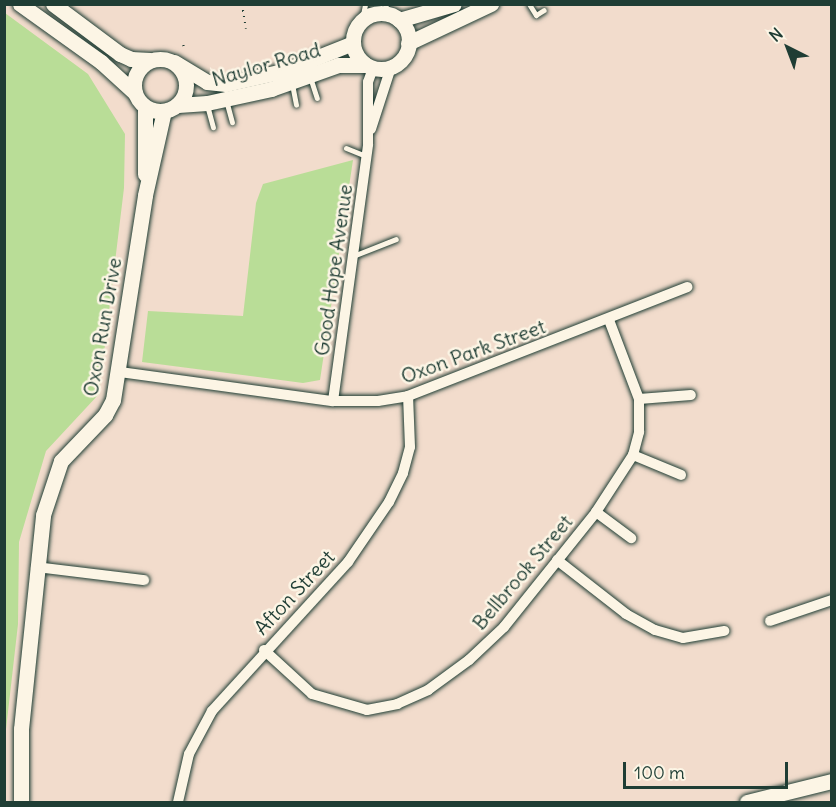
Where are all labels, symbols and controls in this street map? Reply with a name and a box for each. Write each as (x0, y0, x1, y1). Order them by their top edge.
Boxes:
north arrow (758, 18, 818, 78)
text: N (765, 23, 787, 46)
street label: Naylor Road (209, 37, 323, 91)
street label: Good Hope Avenue (309, 183, 357, 357)
street label: Oxon Run Drive (78, 256, 126, 398)
street label: Oxon Park Street (397, 314, 549, 388)
street label: Bellbrook Street (467, 510, 577, 634)
street label: Afton Street (249, 545, 339, 639)
scale bar (626, 750, 791, 788)
text: 100 m (634, 761, 685, 784)

